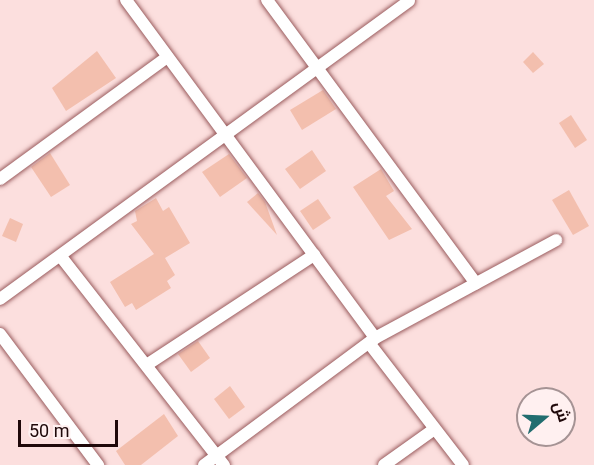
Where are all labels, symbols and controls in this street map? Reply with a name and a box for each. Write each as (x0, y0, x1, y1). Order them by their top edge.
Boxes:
north arrow (516, 387, 576, 447)
text: ش (549, 399, 574, 424)
scale bar (21, 408, 122, 446)
text: 50 m (29, 420, 69, 441)

